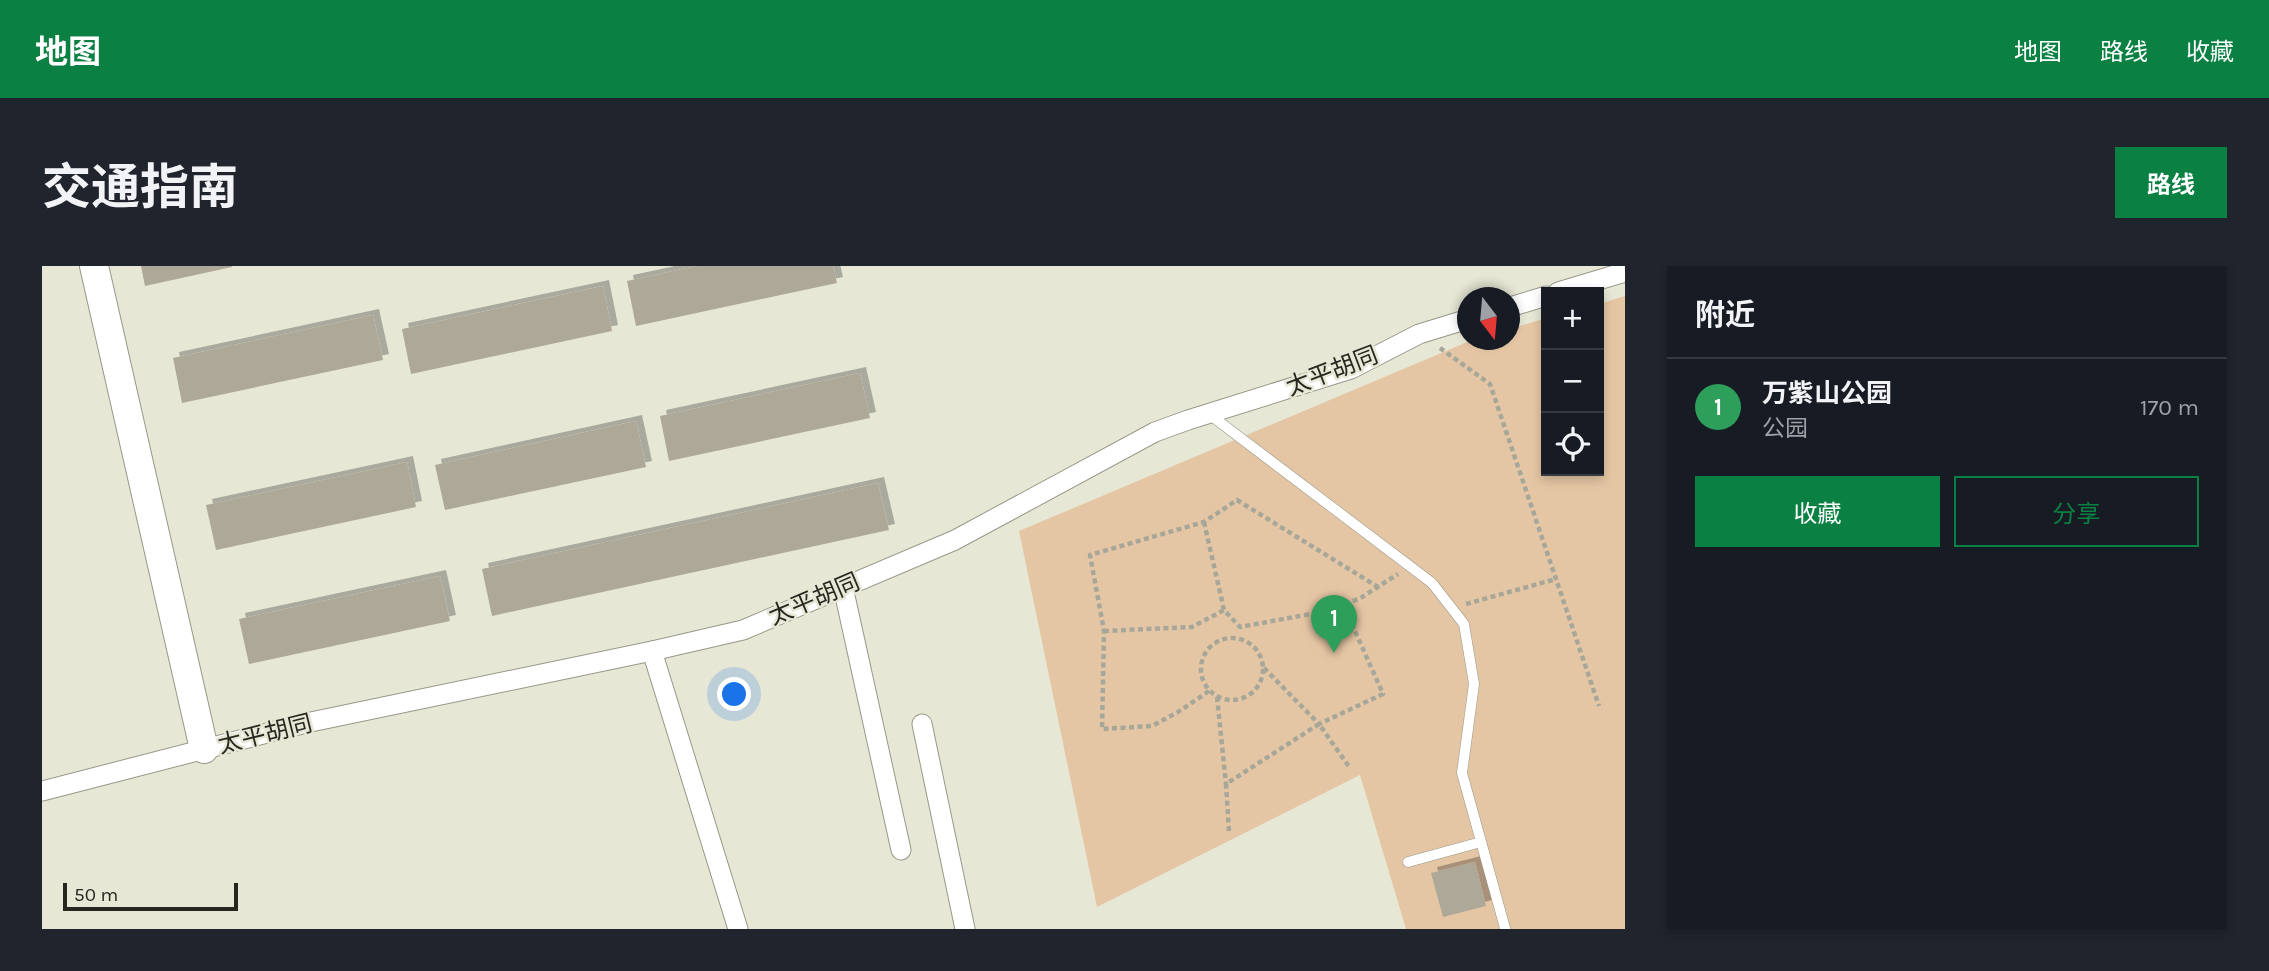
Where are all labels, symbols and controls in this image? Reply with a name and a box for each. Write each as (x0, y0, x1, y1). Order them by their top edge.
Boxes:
text: 地图 (35, 33, 101, 71)
text: 地图 (2014, 38, 2062, 66)
text: 路线 (2100, 38, 2148, 66)
text: 收藏 (2186, 38, 2234, 66)
button: 路线 (2115, 147, 2227, 218)
text: 交通指南 (42, 159, 238, 216)
north arrow (1457, 287, 1520, 350)
map controls (1541, 287, 1604, 476)
button: + (1541, 287, 1604, 350)
text: 附近 (1695, 297, 1755, 333)
street label: 太平胡同 (1282, 341, 1382, 401)
button: − (1541, 350, 1604, 413)
text: 万紫山公园 (1762, 378, 1892, 409)
text: 1 (1714, 394, 1722, 421)
text: 170 m (2140, 394, 2199, 421)
button: locate (1541, 413, 1604, 476)
text: 公园 (1762, 415, 1808, 442)
button: 收藏 (1695, 476, 1940, 547)
button: 分享 (1954, 476, 2199, 547)
street label: 太平胡同 (764, 567, 864, 631)
pin: 1 (1311, 595, 1357, 653)
your location (717, 677, 751, 711)
street label: 太平胡同 (215, 709, 315, 759)
scale bar (63, 880, 238, 912)
text: 50 m (74, 884, 118, 906)

